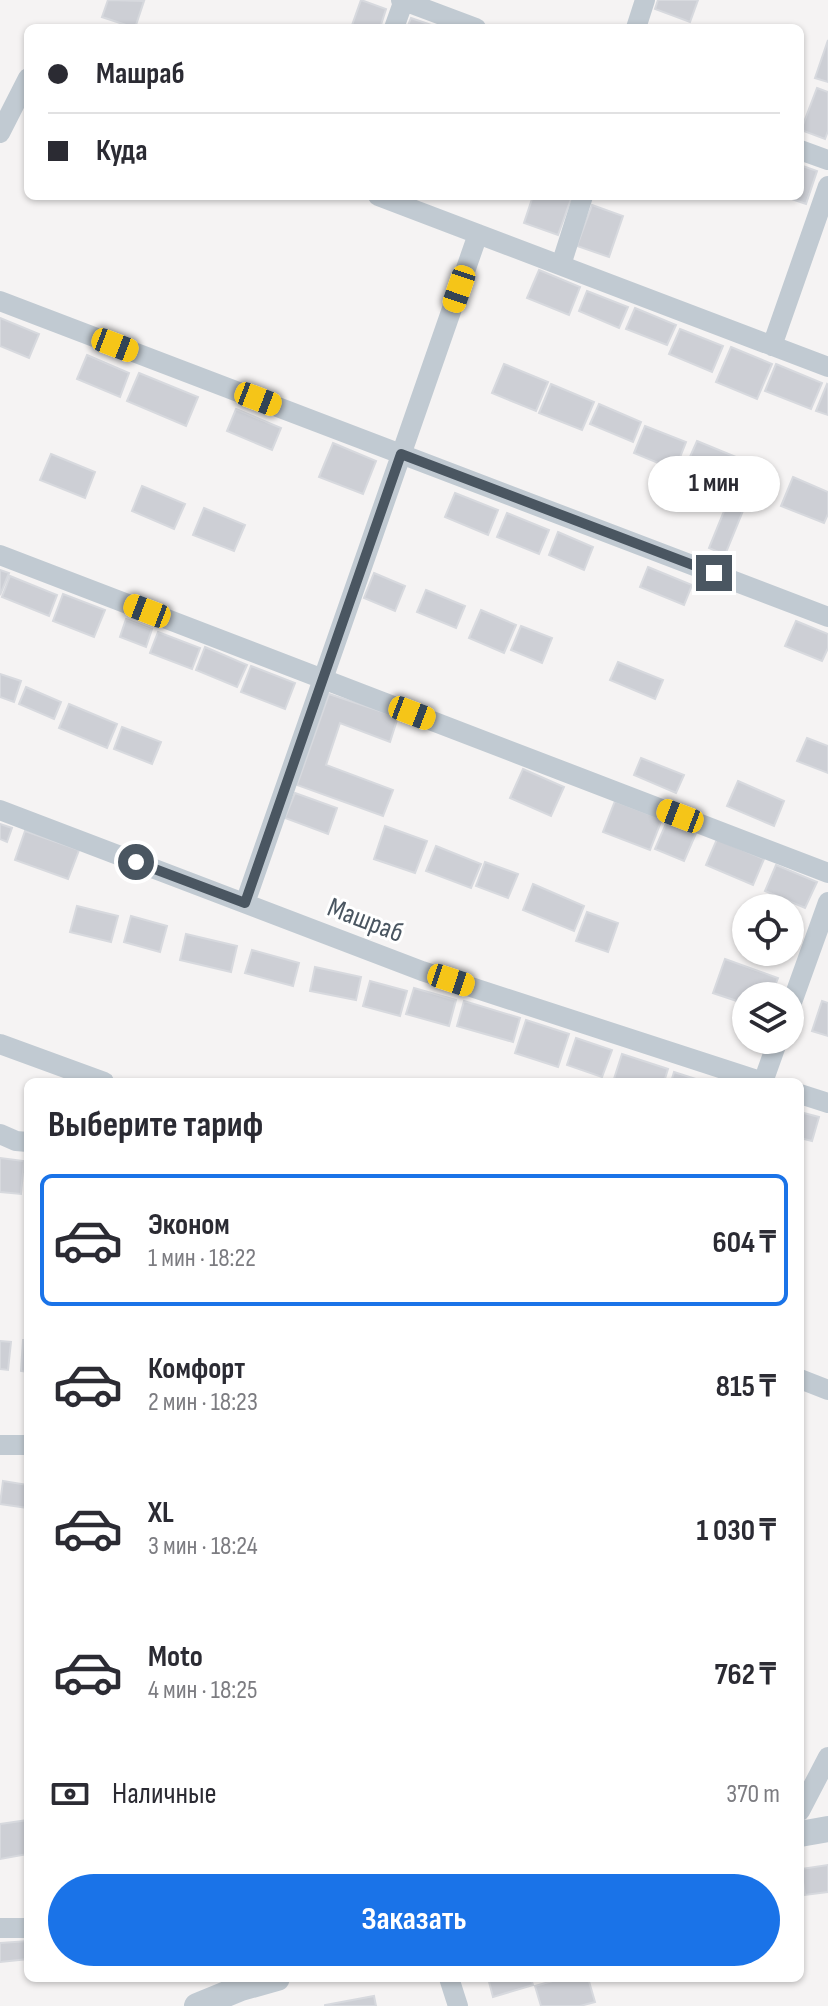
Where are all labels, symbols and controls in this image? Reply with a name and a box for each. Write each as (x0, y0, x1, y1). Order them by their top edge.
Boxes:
text: Машраб (96, 56, 185, 92)
text: Куда (96, 133, 147, 169)
car (440, 262, 478, 316)
car (88, 325, 142, 365)
car (231, 379, 285, 419)
callout: 1 мин (648, 457, 780, 513)
text: 1 мин (689, 468, 739, 499)
route end (696, 555, 732, 591)
car (120, 591, 174, 631)
car (385, 693, 439, 733)
car (653, 796, 707, 836)
route start (118, 844, 154, 880)
street label: Машраб (323, 891, 408, 950)
map controls (732, 894, 804, 1054)
button: locate (732, 894, 804, 966)
car (424, 961, 478, 999)
button: layers (732, 982, 804, 1054)
text: Выберите тариф (48, 1104, 263, 1147)
icon: car (52, 1204, 124, 1276)
text: Эконом (148, 1207, 230, 1243)
text: 604 ₸ (713, 1225, 776, 1261)
text: 1 мин · 18:22 (148, 1243, 256, 1274)
icon: car (52, 1348, 124, 1420)
text: Комфорт (148, 1351, 245, 1387)
text: 815 ₸ (716, 1369, 776, 1405)
text: 2 мин · 18:23 (148, 1387, 258, 1418)
icon: car (52, 1492, 124, 1564)
text: XL (148, 1495, 174, 1531)
text: 1 030 ₸ (697, 1513, 776, 1549)
text: 3 мин · 18:24 (148, 1531, 258, 1562)
icon: car (52, 1636, 124, 1708)
text: Moto (148, 1639, 203, 1675)
text: 762 ₸ (714, 1657, 776, 1693)
text: 4 мин · 18:25 (148, 1675, 257, 1706)
icon: cash (48, 1772, 92, 1816)
text: Наличные (112, 1776, 217, 1812)
text: 370 m (726, 1779, 780, 1810)
button: Заказать (48, 1874, 780, 1966)

